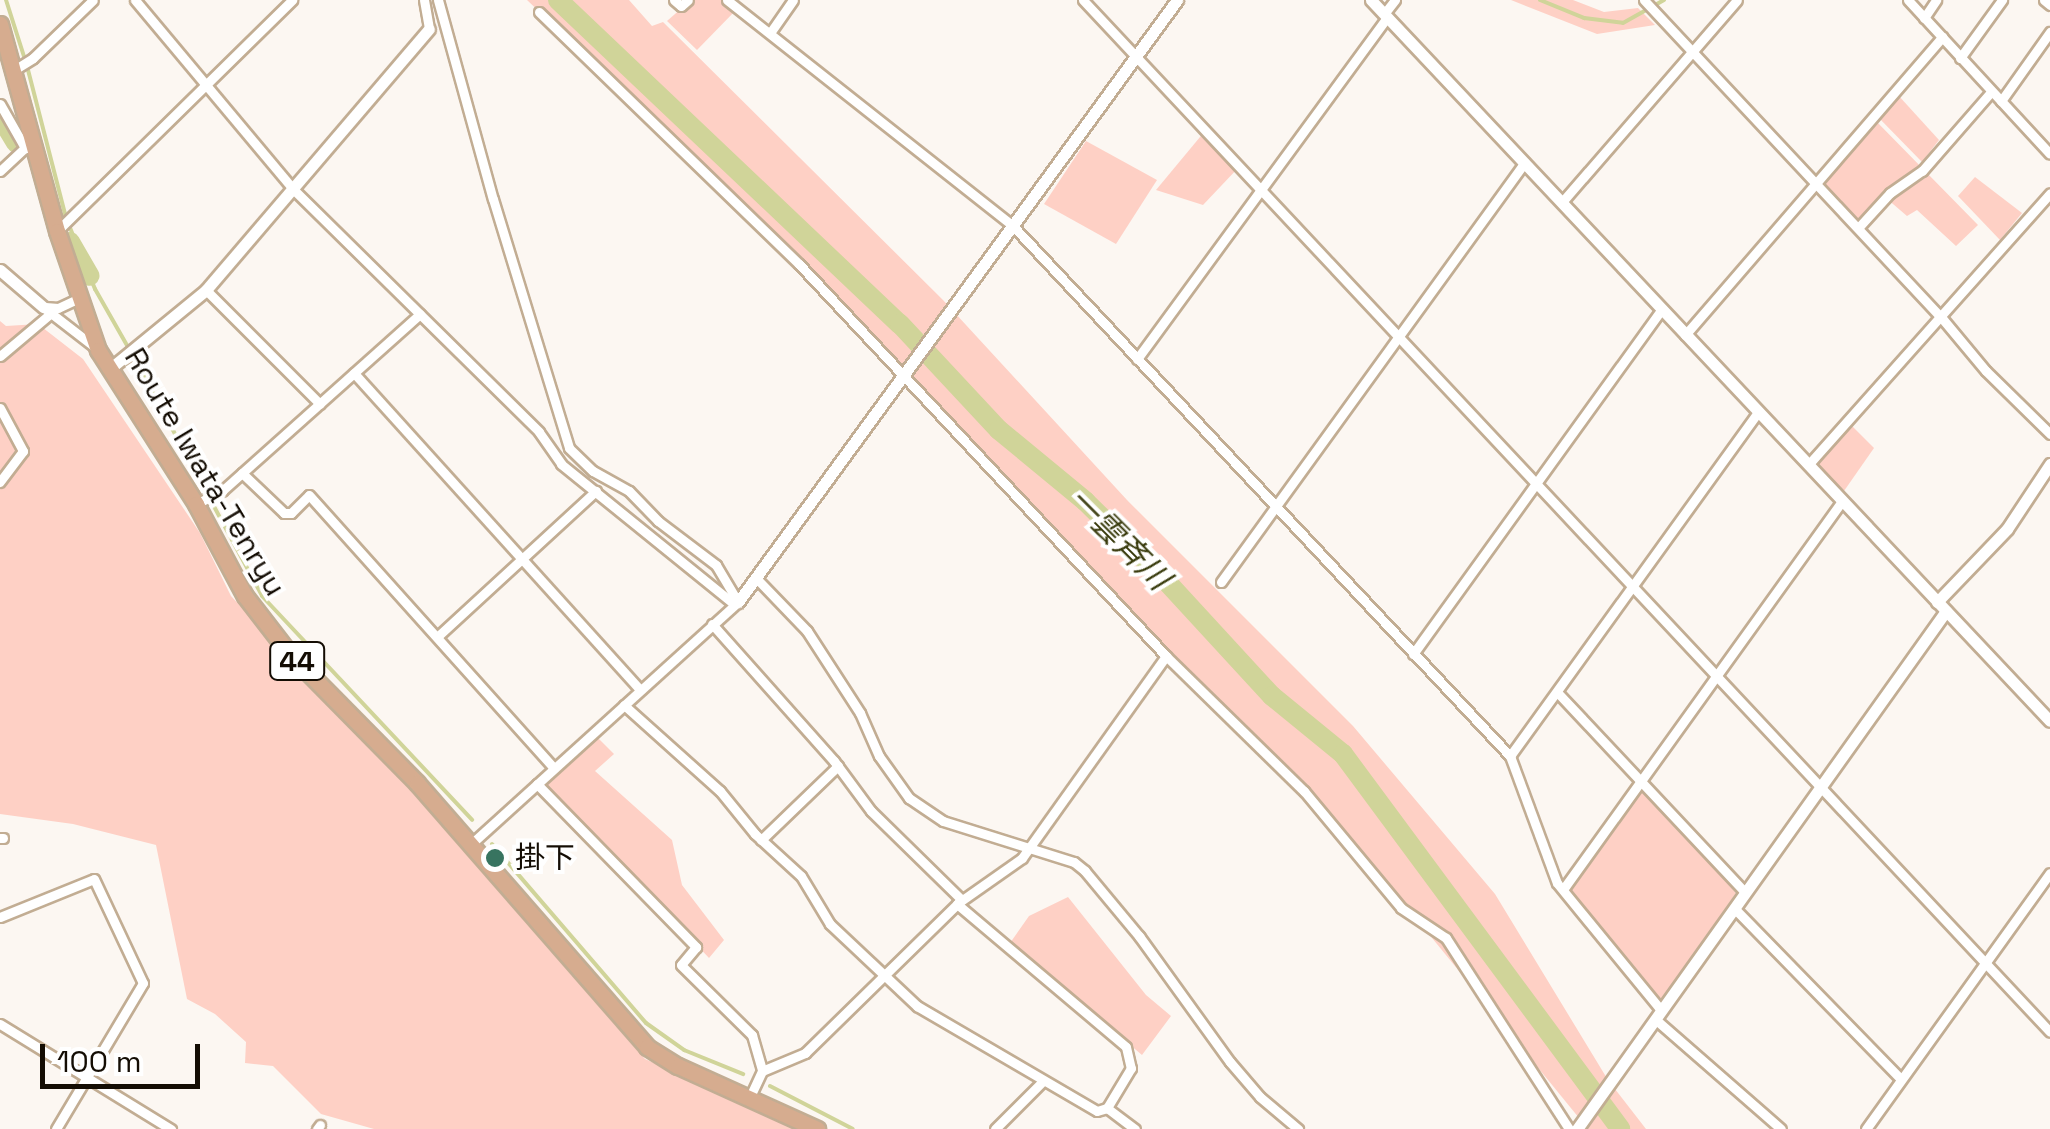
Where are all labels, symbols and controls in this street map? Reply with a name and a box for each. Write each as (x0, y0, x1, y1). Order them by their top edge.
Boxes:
street label: Route Iwata-Tenryu (117, 342, 293, 602)
water label: 一雲斉川 (1060, 480, 1178, 598)
road number: 44 (267, 638, 327, 684)
place label: 掛下 (515, 840, 575, 876)
marker: 掛下 (484, 847, 506, 869)
scale bar (45, 1024, 205, 1086)
text: 100 m (57, 1042, 142, 1081)

